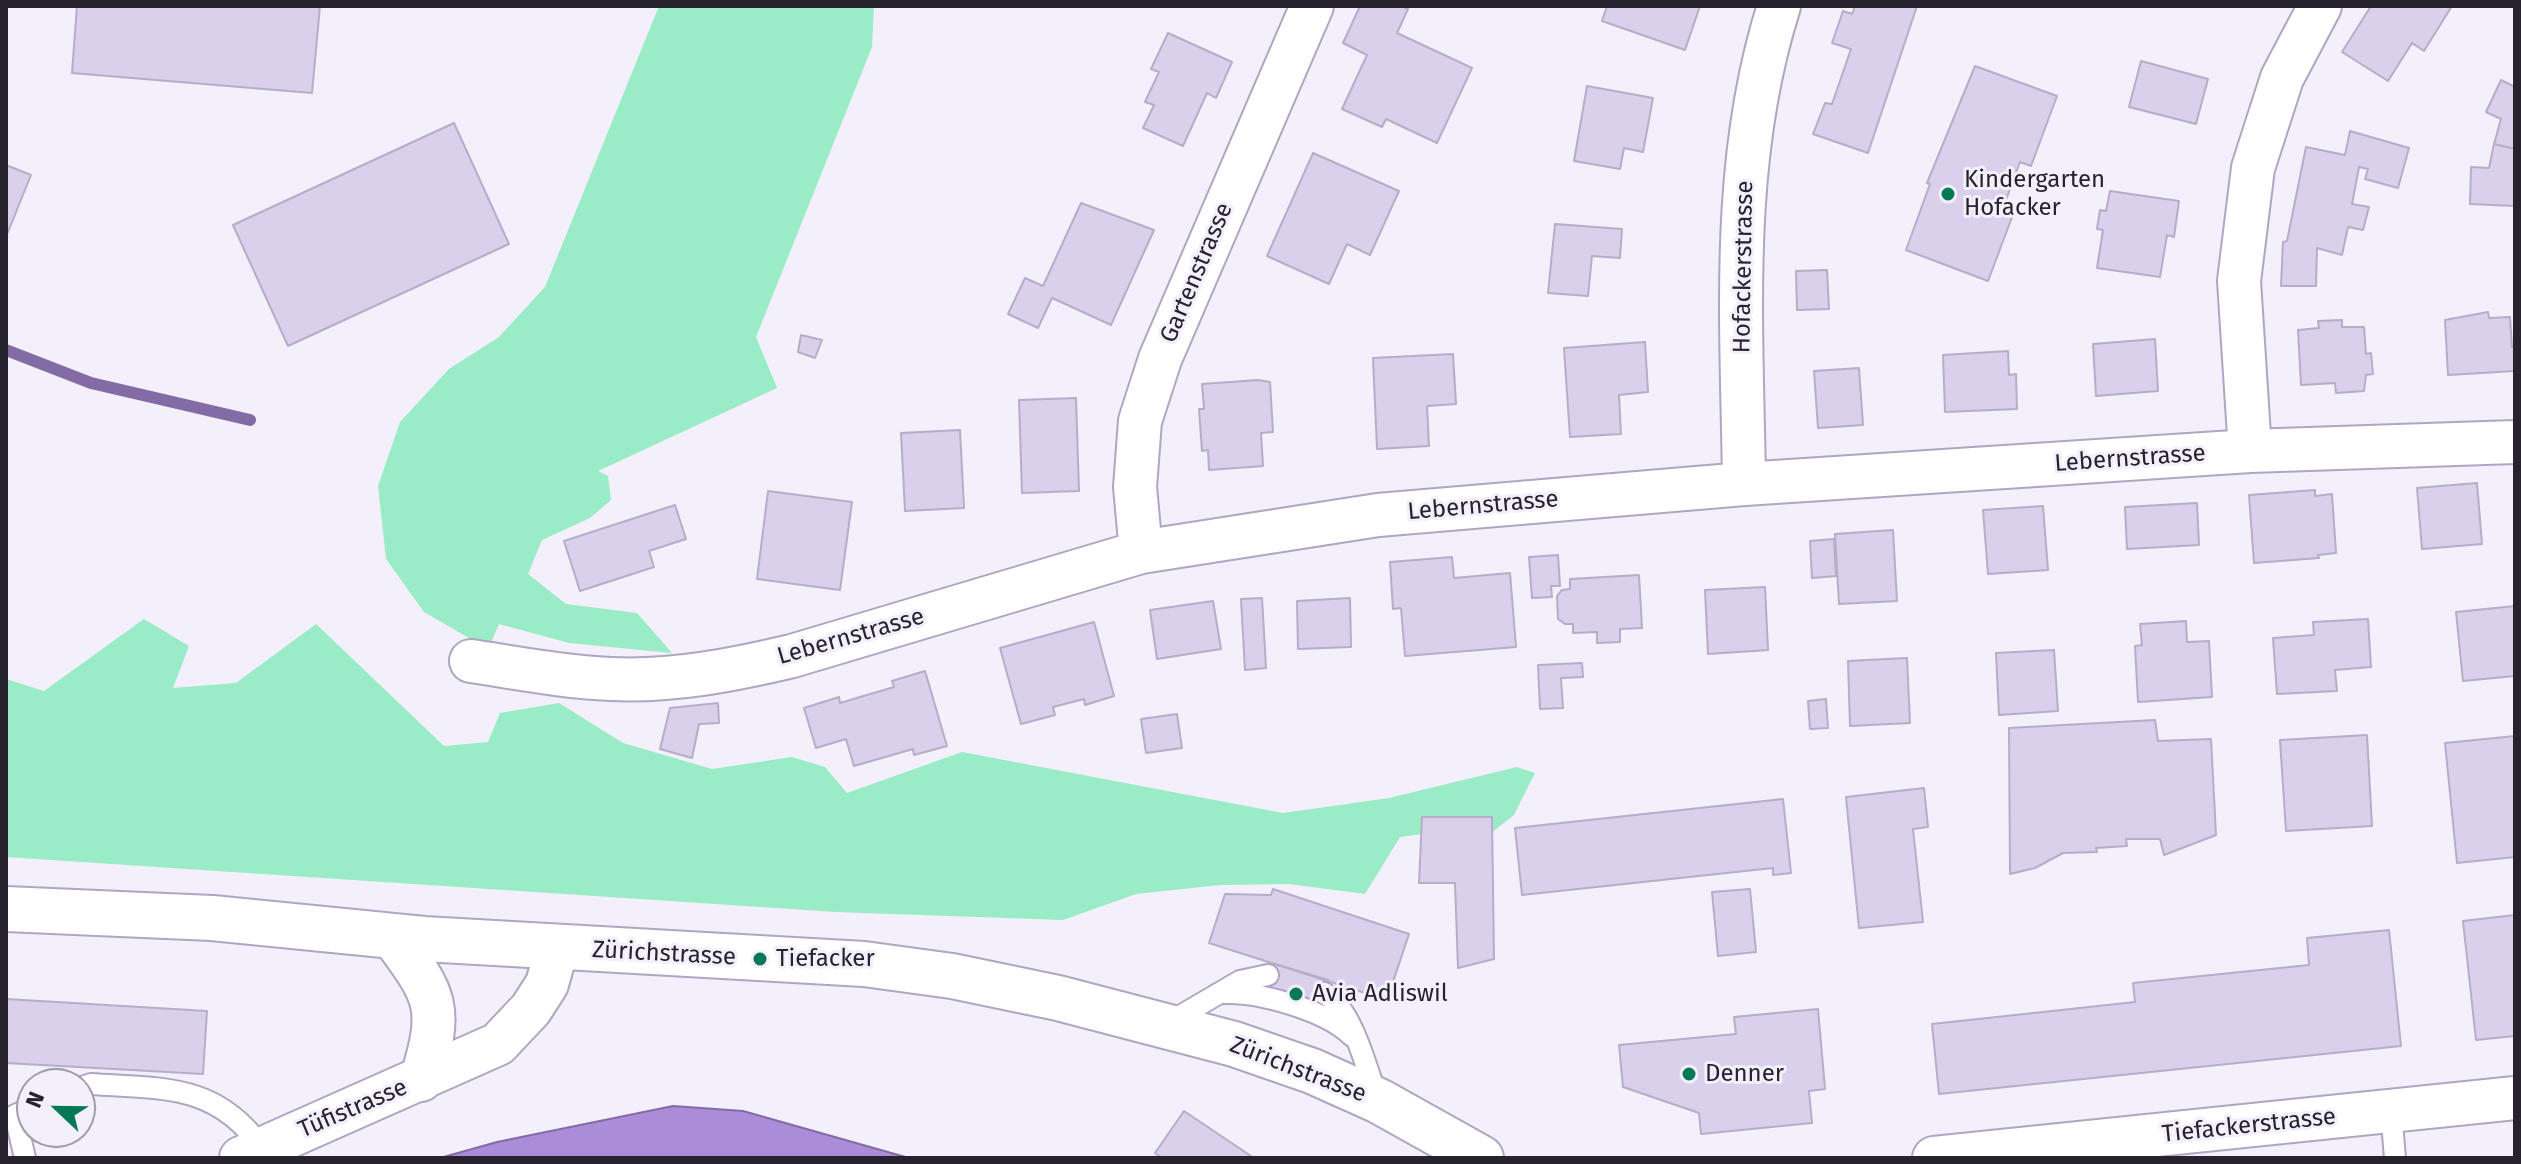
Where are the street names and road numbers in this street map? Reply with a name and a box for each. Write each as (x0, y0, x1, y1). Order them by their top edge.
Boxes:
street label: Hofackerstrasse (1728, 180, 1760, 354)
street label: Gartenstrasse (1155, 199, 1239, 347)
street label: Lebernstrasse (2053, 439, 2207, 479)
street label: Lebernstrasse (1406, 485, 1560, 527)
street label: Lebernstrasse (774, 602, 928, 672)
street label: Zürichstrasse (591, 936, 737, 972)
street label: Zürichstrasse (1226, 1031, 1370, 1109)
street label: Tüfistrasse (294, 1073, 412, 1145)
street label: Tiefackerstrasse (2161, 1103, 2337, 1149)

